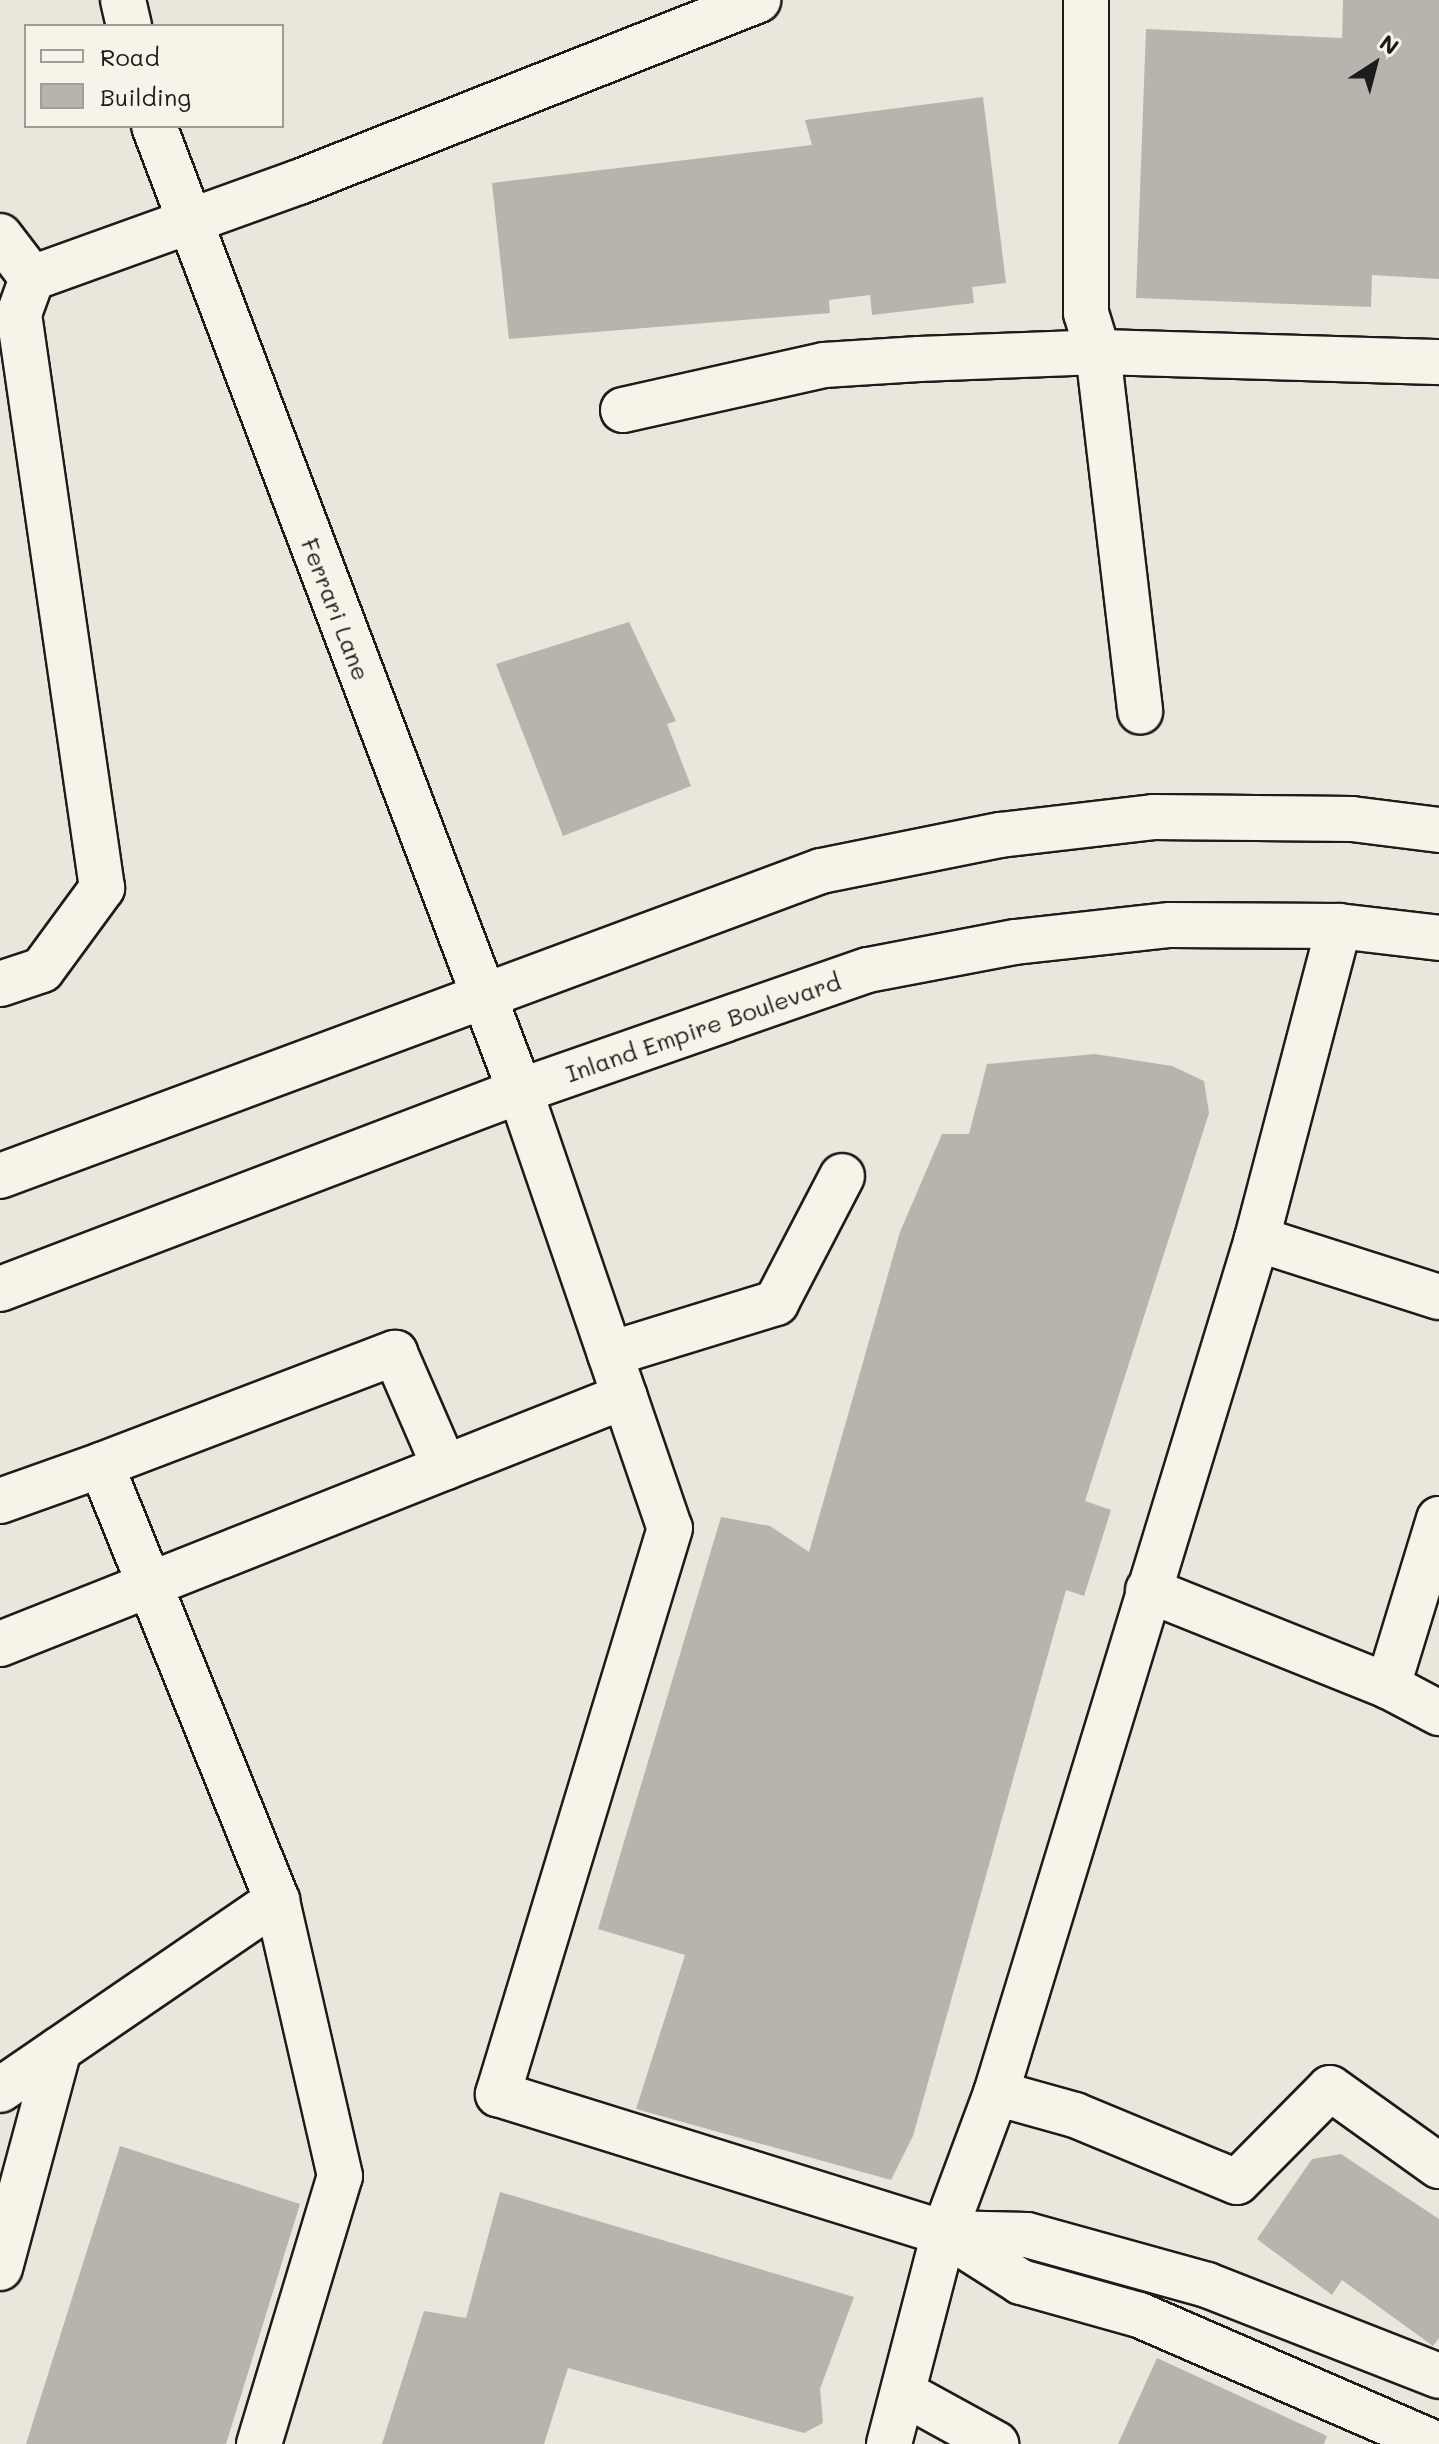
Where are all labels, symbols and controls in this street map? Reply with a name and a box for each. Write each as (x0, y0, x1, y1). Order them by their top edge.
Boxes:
legend (24, 24, 284, 128)
north arrow (1335, 24, 1415, 104)
text: N (1374, 28, 1405, 61)
text: Road (100, 41, 160, 72)
text: Building (100, 81, 191, 112)
street label: Ferrari Lane (296, 534, 376, 684)
street label: Inland Empire Boulevard (562, 966, 844, 1088)

